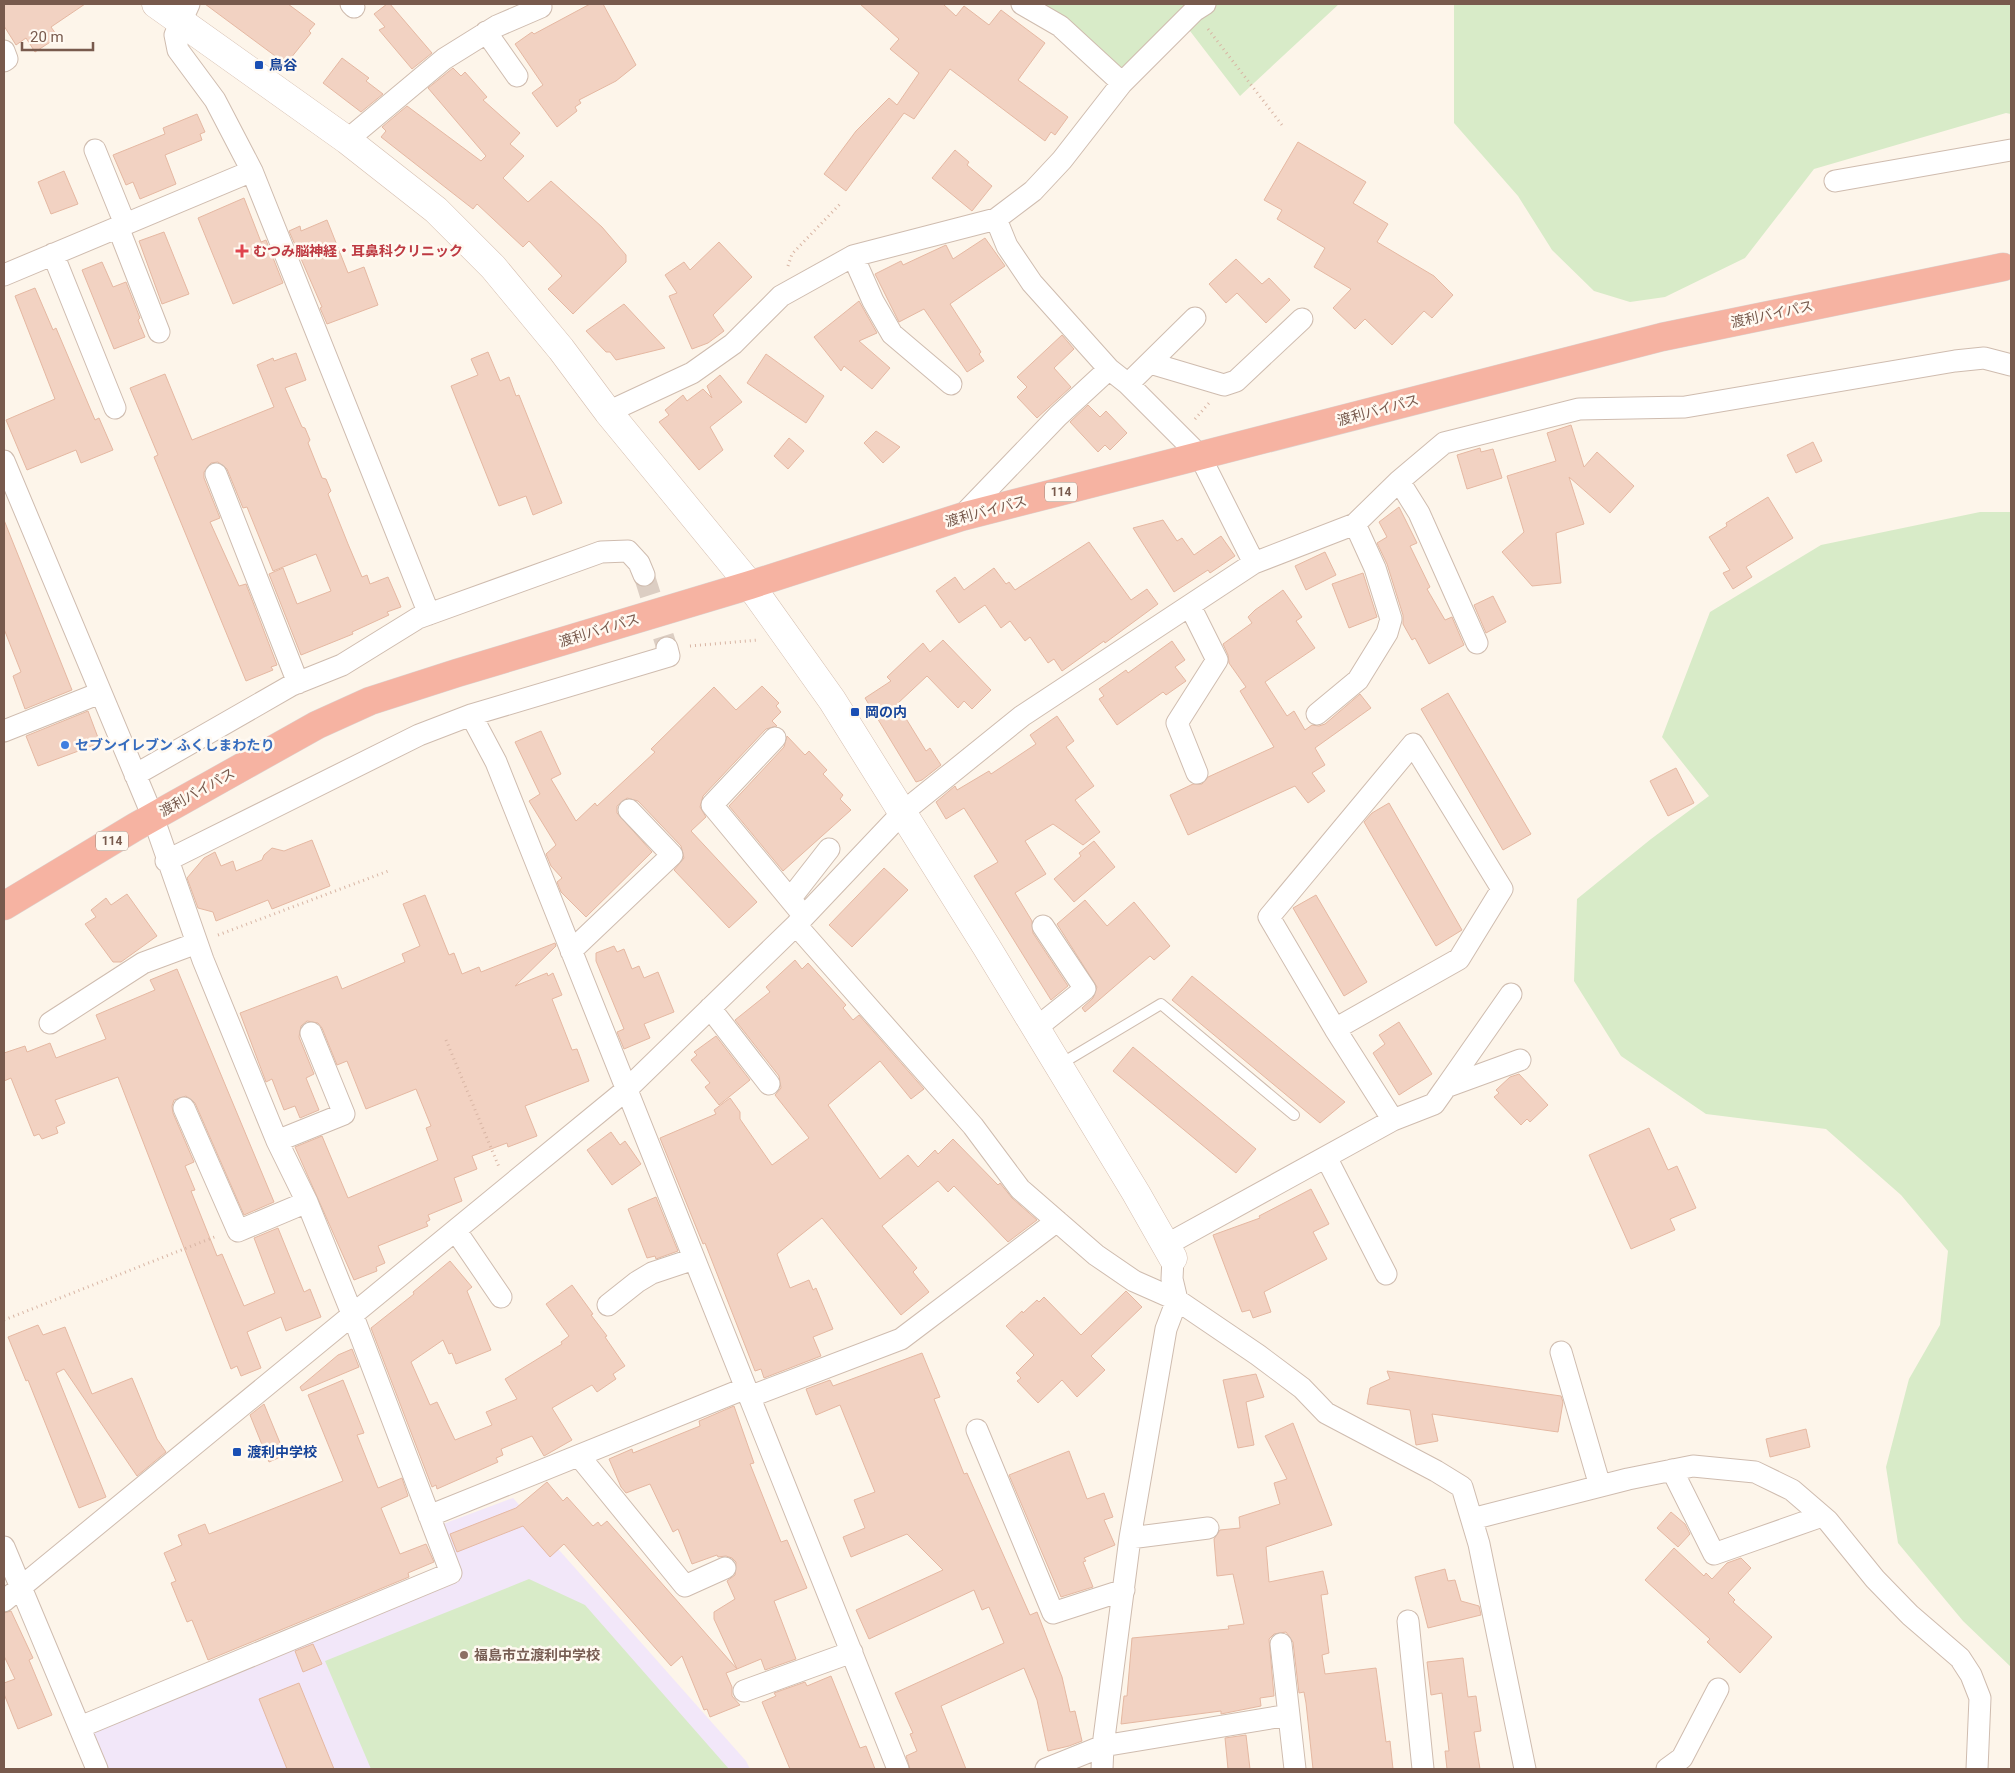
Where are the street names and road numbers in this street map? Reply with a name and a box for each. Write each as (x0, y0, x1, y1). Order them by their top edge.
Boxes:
street label: 渡利バイパス (1729, 297, 1815, 331)
street label: 渡利バイパス (1335, 391, 1421, 429)
road number: 114 (1045, 482, 1077, 502)
street label: 渡利バイパス (943, 492, 1029, 530)
street label: 渡利バイパス (557, 610, 641, 650)
street label: 渡利バイパス (157, 765, 237, 819)
road number: 114 (96, 831, 128, 850)

